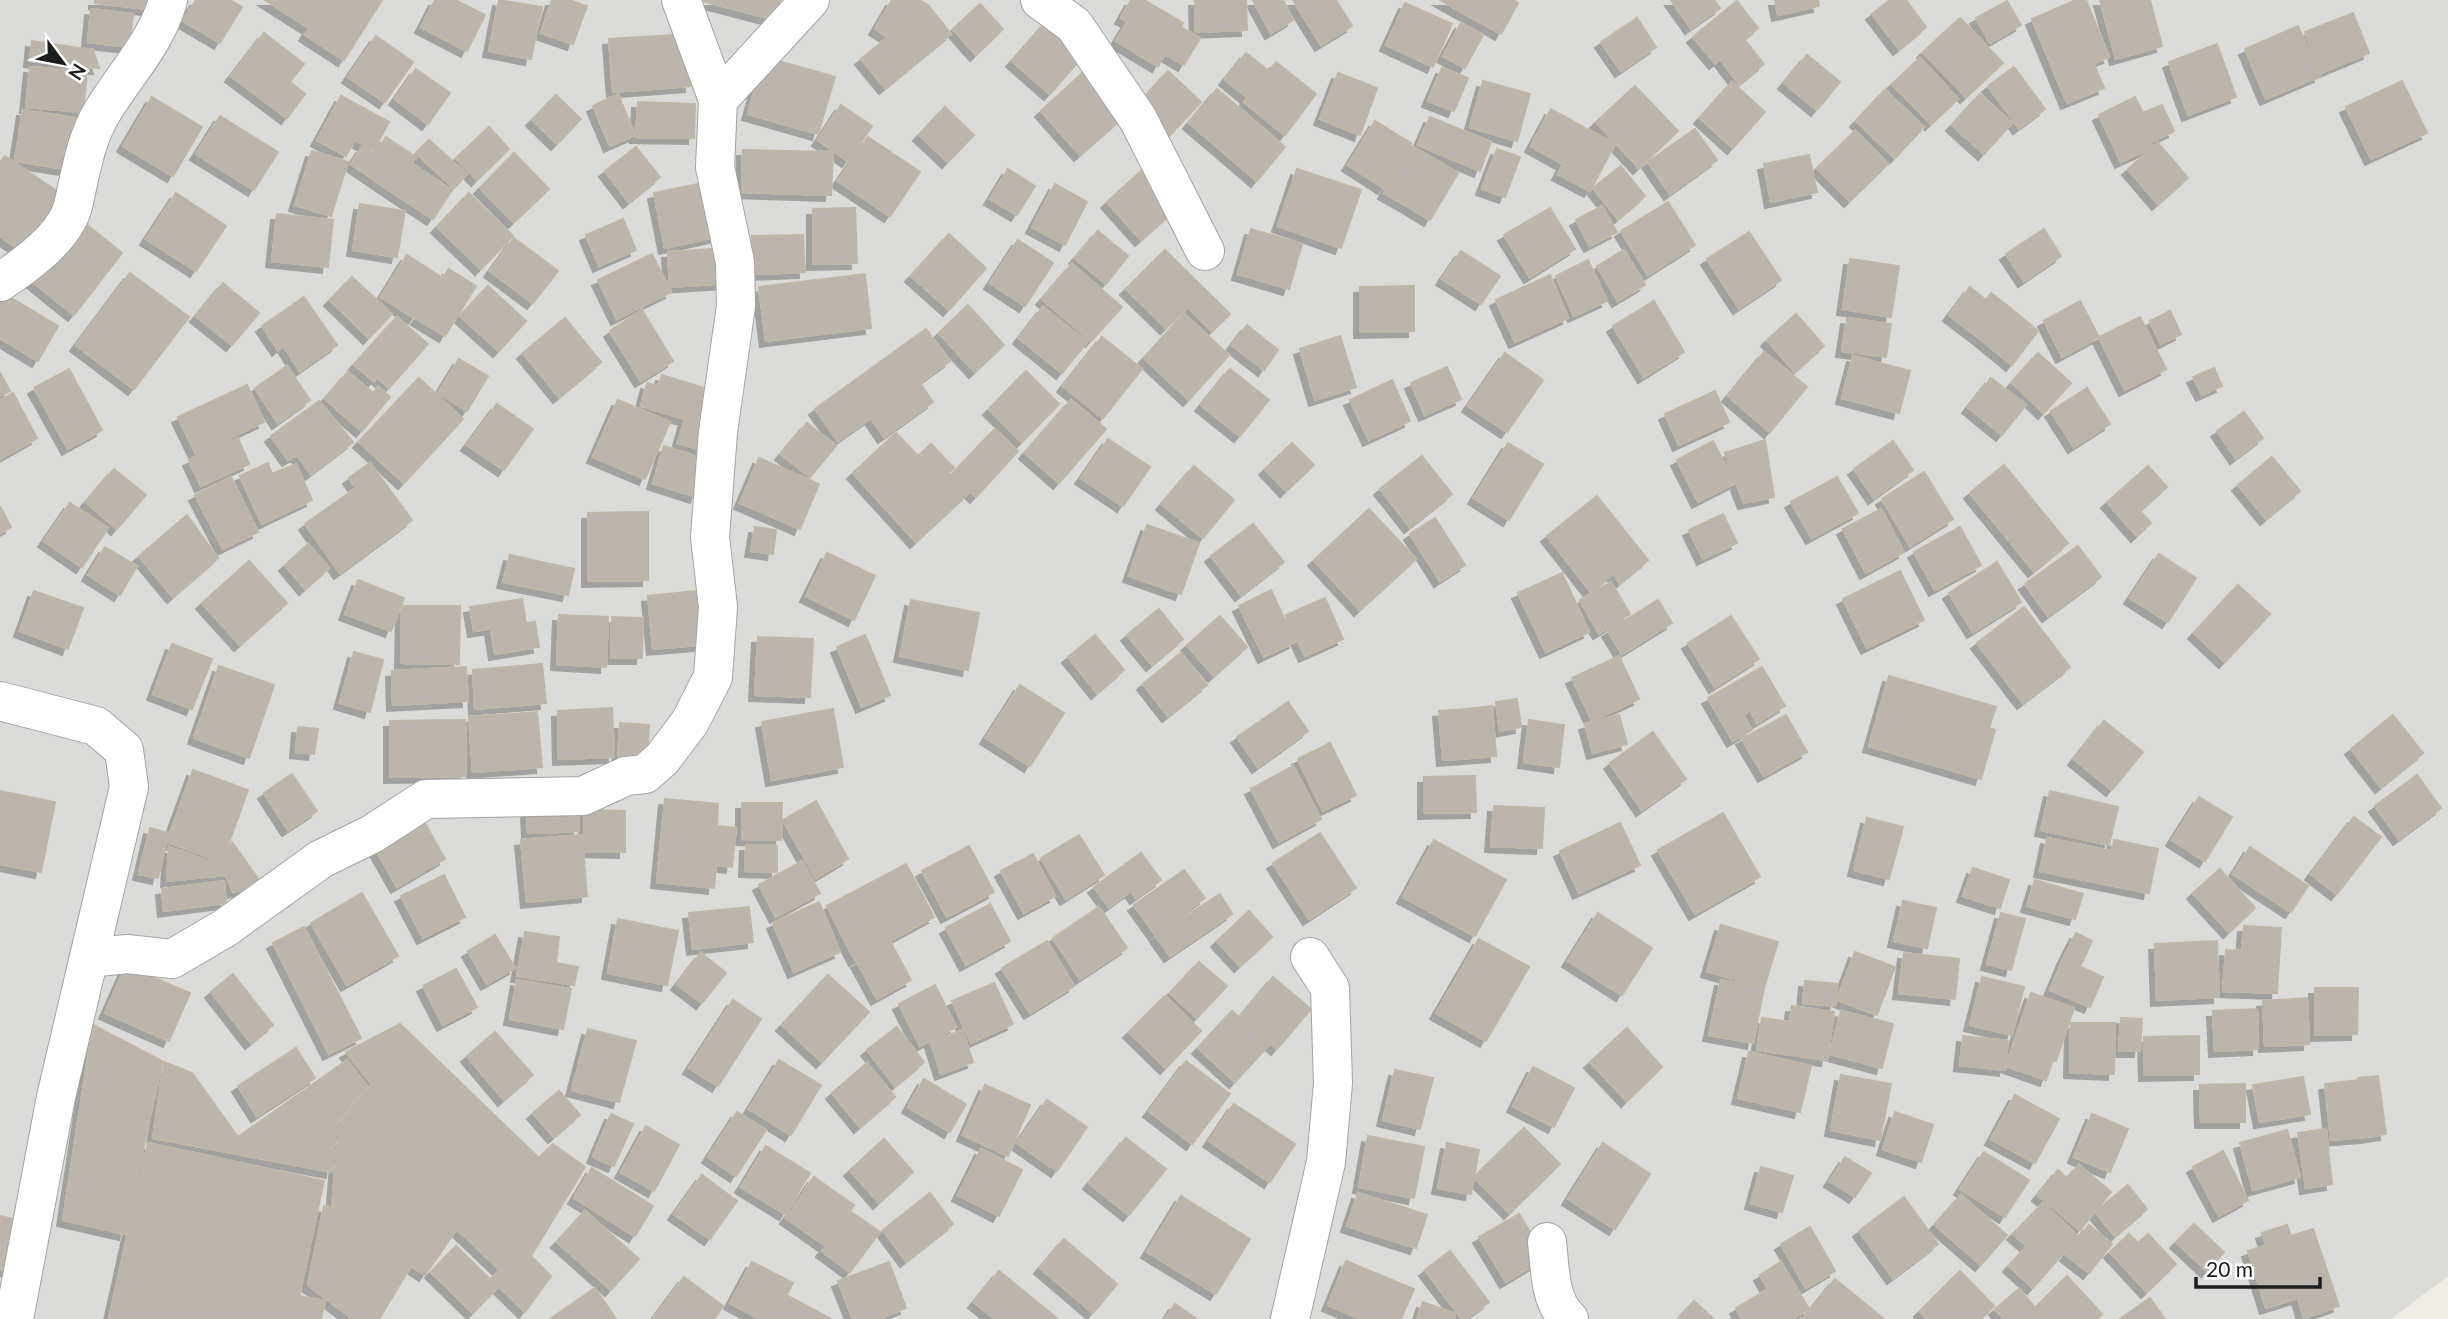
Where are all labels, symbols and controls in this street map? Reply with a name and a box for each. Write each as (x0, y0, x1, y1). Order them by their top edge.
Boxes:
north arrow (28, 28, 98, 98)
text: N (64, 60, 91, 85)
scale bar (2196, 1246, 2320, 1290)
text: 20 m (2206, 1256, 2253, 1281)

